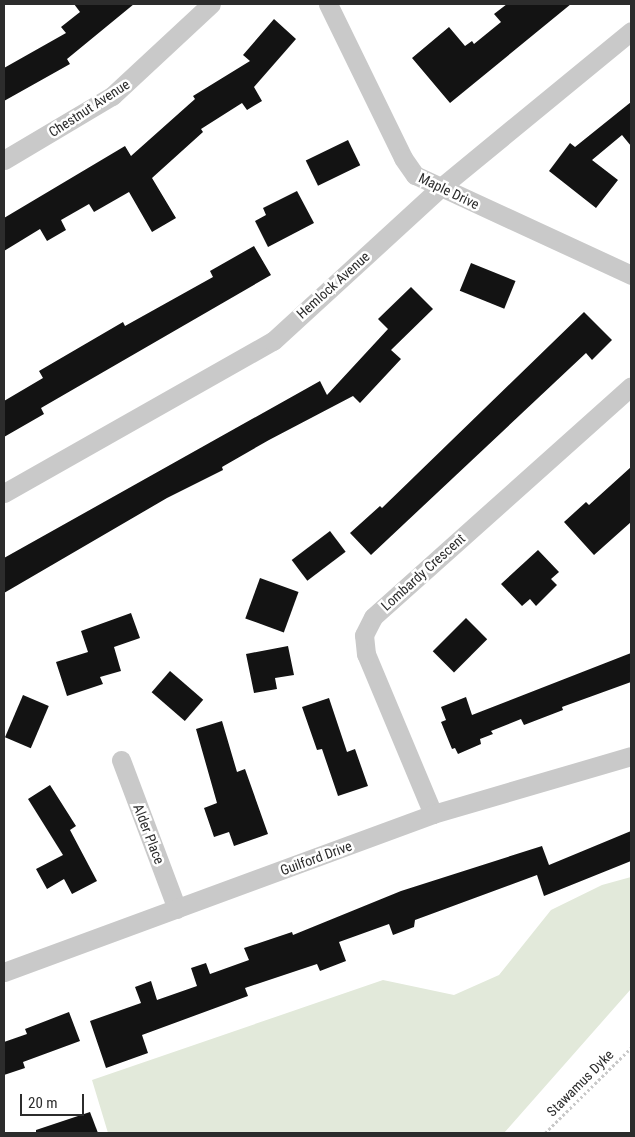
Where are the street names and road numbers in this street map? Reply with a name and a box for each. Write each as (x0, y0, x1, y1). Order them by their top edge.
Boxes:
street label: Chestnut Avenue (45, 76, 133, 140)
street label: Maple Drive (416, 169, 482, 213)
street label: Hemlock Avenue (293, 248, 373, 322)
street label: Lombardy Crescent (378, 530, 468, 614)
street label: Alder Place (130, 802, 168, 866)
street label: Guilford Drive (278, 837, 354, 879)
street label: Stawamus Dyke (543, 1046, 617, 1120)

